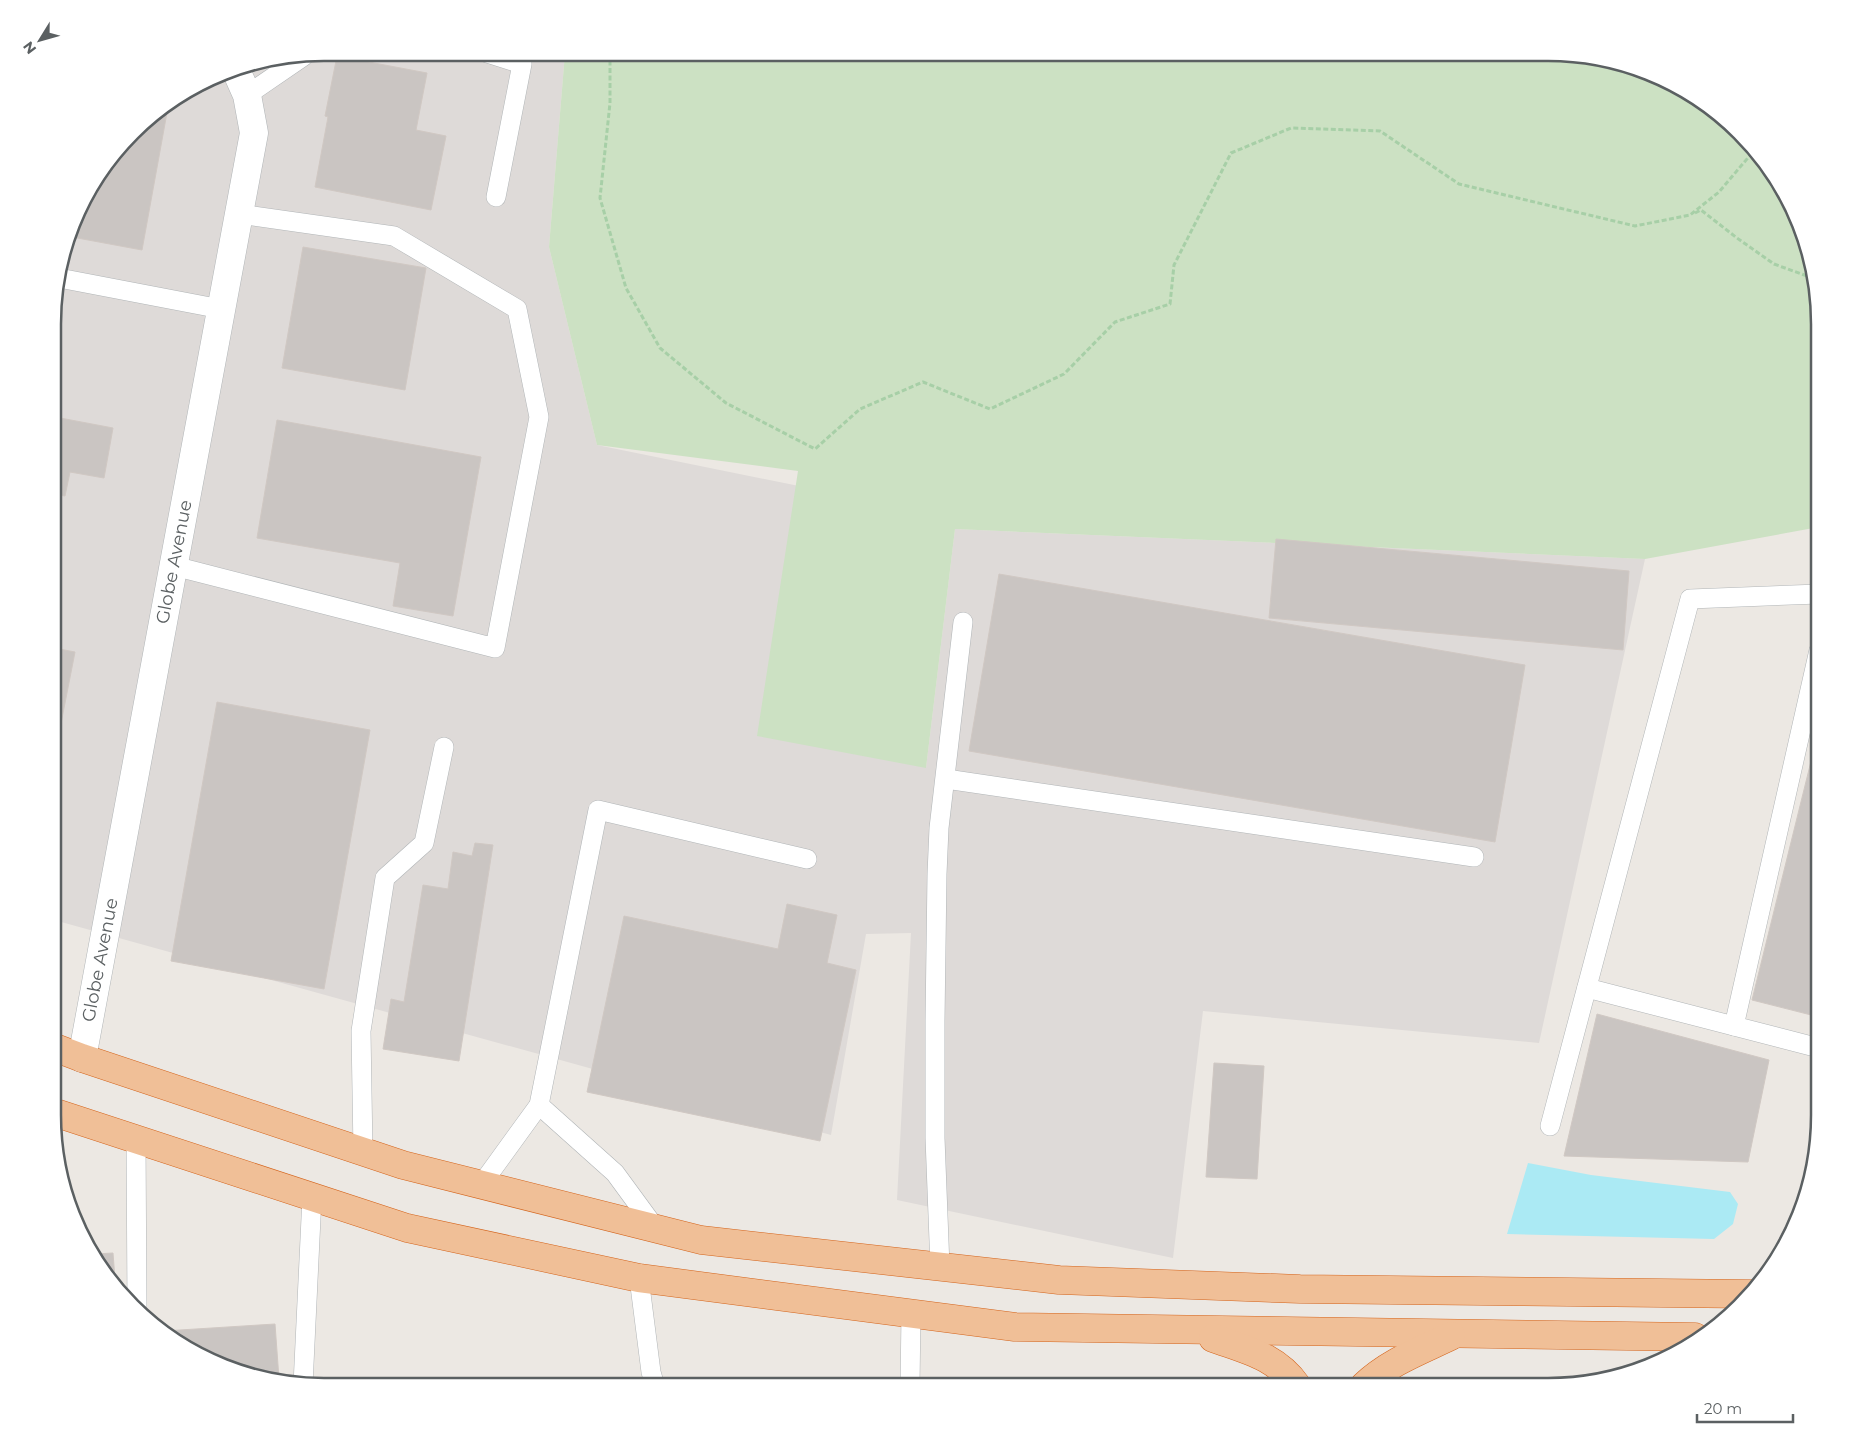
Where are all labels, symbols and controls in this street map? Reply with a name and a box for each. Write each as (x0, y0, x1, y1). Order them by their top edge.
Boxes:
north arrow (15, 15, 65, 65)
text: N (19, 38, 40, 58)
street label: Globe Avenue (151, 498, 197, 626)
street label: Globe Avenue (77, 896, 123, 1024)
scale bar (1697, 1392, 1793, 1424)
text: 20 m (1704, 1399, 1742, 1418)

